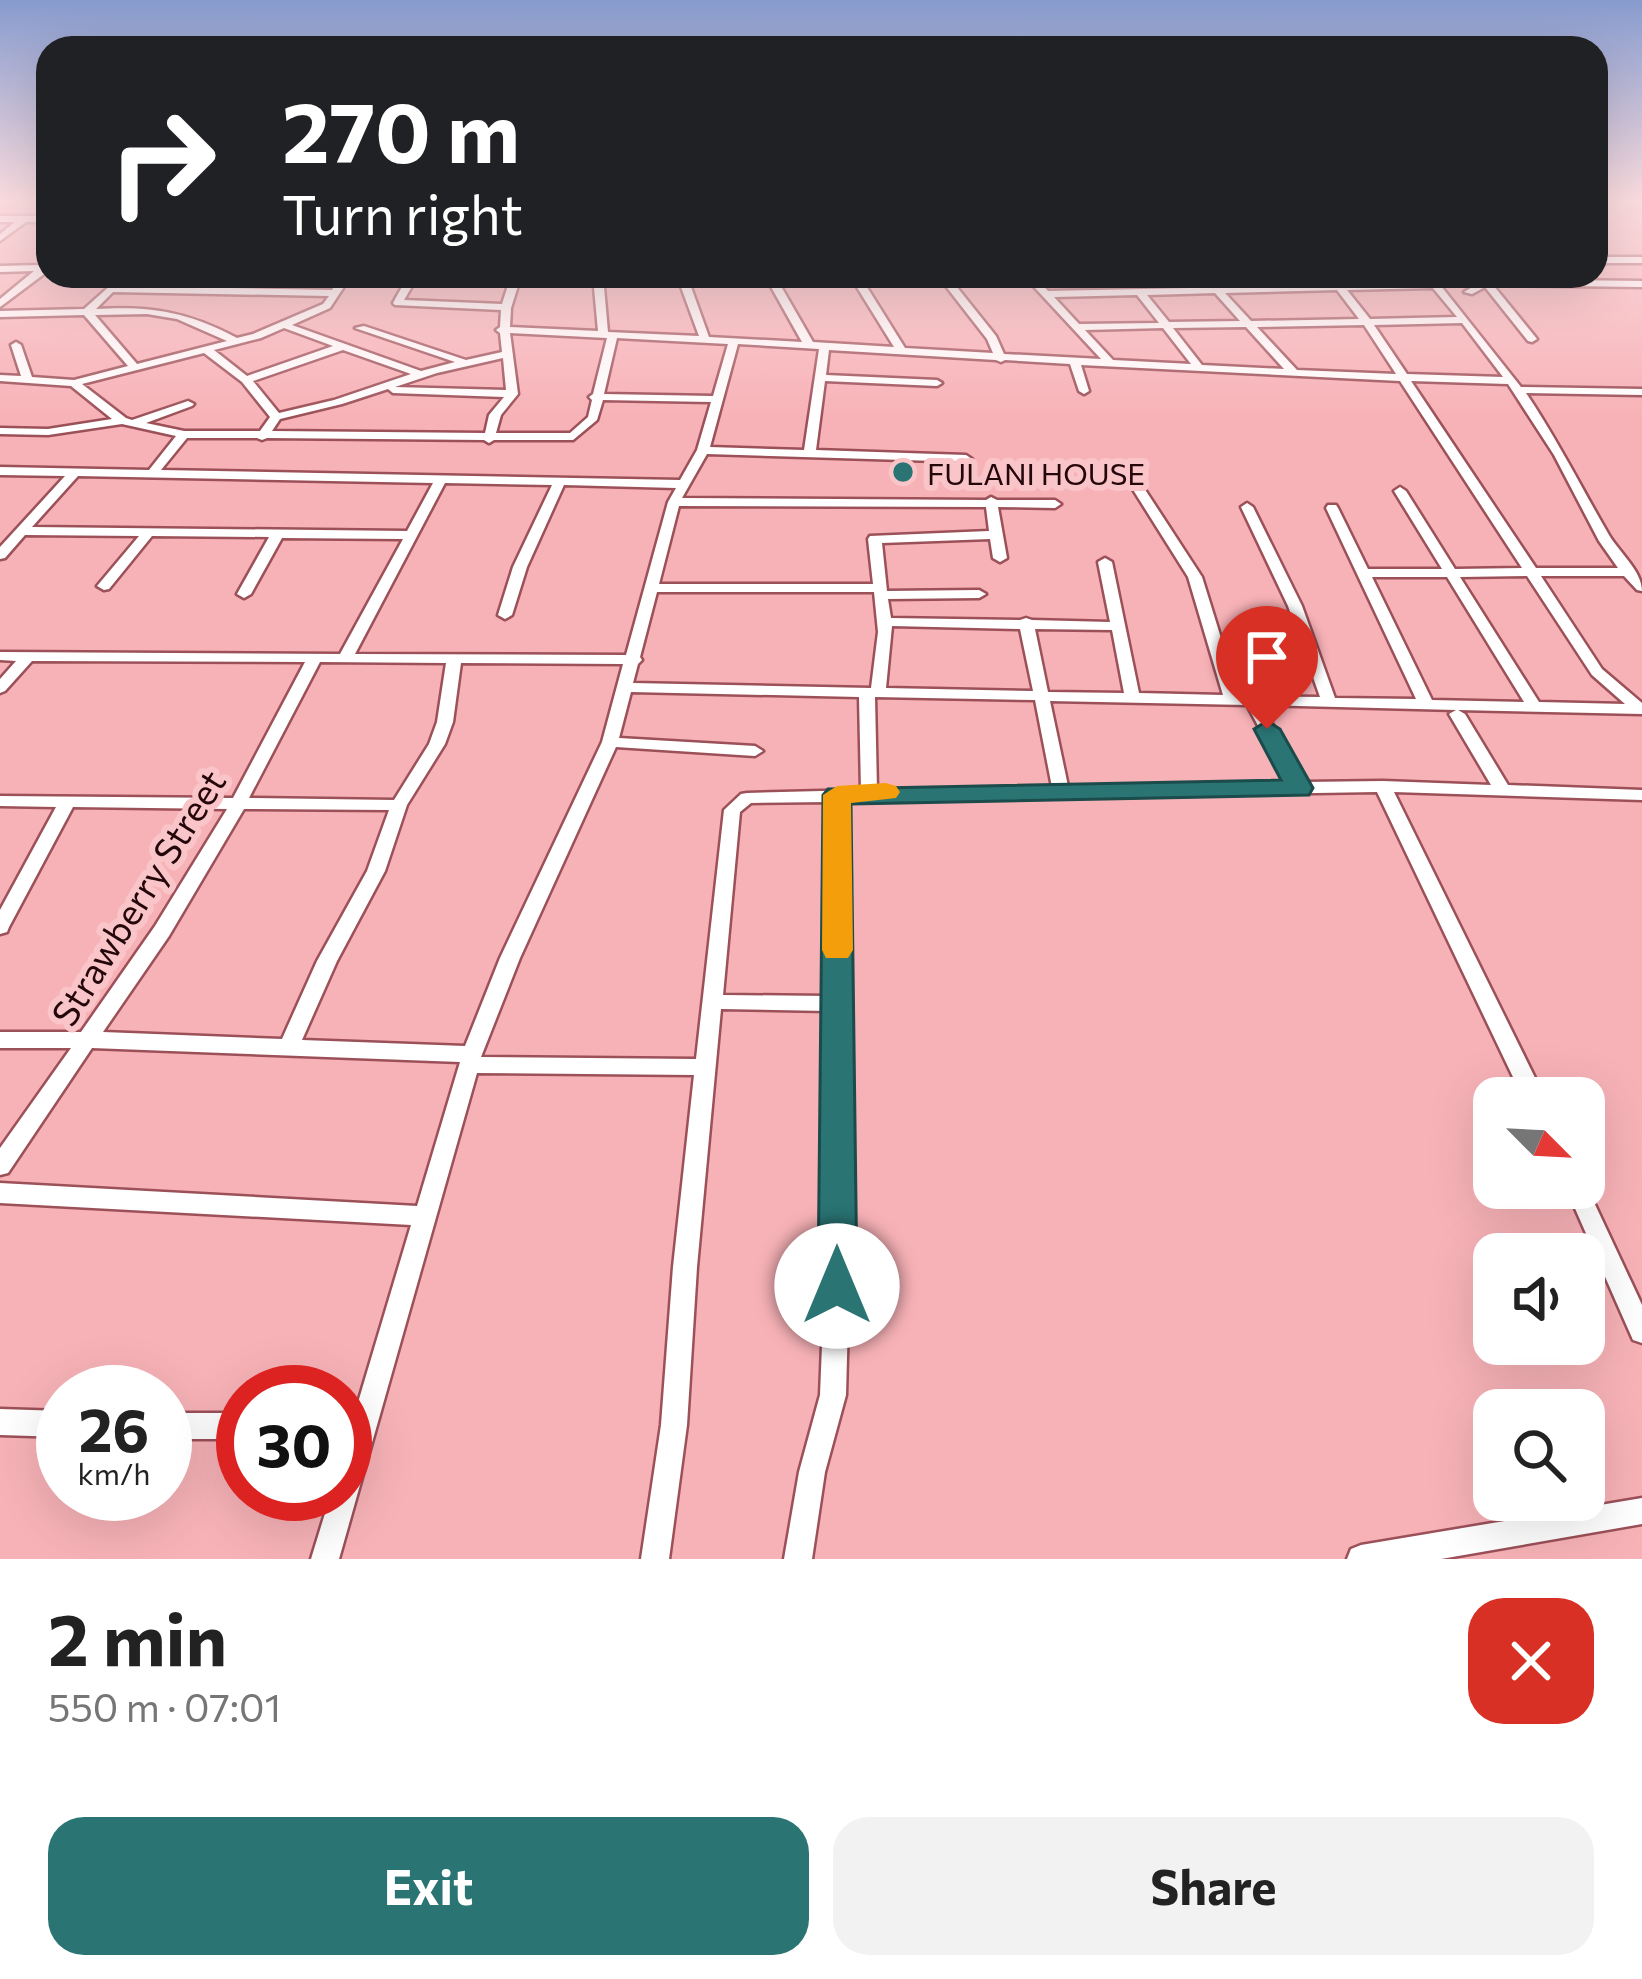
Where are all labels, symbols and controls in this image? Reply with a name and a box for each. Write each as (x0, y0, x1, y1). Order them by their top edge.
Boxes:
text: 270 m (282, 78, 520, 180)
icon: right (84, 84, 240, 240)
text: Turn right (282, 180, 523, 246)
place label: FULANI HOUSE (927, 454, 1145, 491)
marker: FULANI HOUSE (890, 459, 916, 485)
pin (1216, 606, 1318, 729)
icon: arrive (1234, 624, 1300, 690)
street label: Strawberry Street (41, 761, 233, 1033)
north arrow (1473, 1077, 1605, 1209)
map controls (1473, 1077, 1605, 1521)
position arrow (774, 1223, 900, 1349)
button: sound (1473, 1233, 1605, 1365)
speed limit sign: 30 (216, 1365, 372, 1521)
button: search (1473, 1389, 1605, 1521)
text: 26 (79, 1391, 149, 1464)
text: km/h (78, 1454, 150, 1491)
text: 2 min (48, 1593, 227, 1681)
button: close (1468, 1598, 1594, 1724)
text: 550 m · 07:01 (48, 1682, 281, 1730)
button: Exit (48, 1817, 809, 1955)
button: Share (833, 1817, 1594, 1955)

